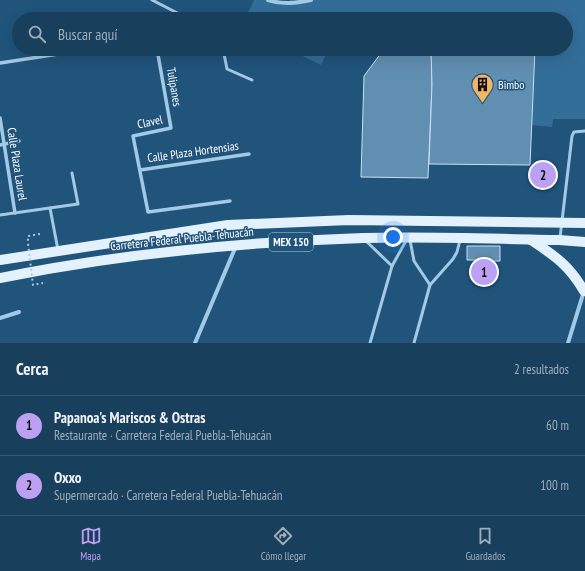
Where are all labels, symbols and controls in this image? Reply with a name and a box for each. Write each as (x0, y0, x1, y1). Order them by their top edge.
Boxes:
search box (12, 12, 573, 56)
icon: search (26, 23, 48, 45)
text: Buscar aquí (58, 25, 118, 44)
street label: Tulipanes (164, 66, 185, 108)
building icon: Bimbo (469, 72, 495, 105)
place label: Bimbo (498, 77, 524, 92)
street label: Clavel (136, 111, 164, 131)
street label: Calle Plaza Laurel (4, 126, 31, 202)
street label: Calle Plaza Hortensias (146, 138, 240, 165)
pin: 2 (530, 160, 556, 190)
street label: Carretera Federal Puebla-Tehuacán (110, 224, 254, 253)
your location (383, 227, 403, 247)
road number: MEX 150 (269, 233, 313, 251)
pin: 1 (471, 257, 497, 287)
text: Cerca (16, 358, 49, 380)
text: 2 resultados (514, 361, 569, 378)
text: Papanoa's Mariscos & Ostras (54, 408, 206, 427)
text: 1 (26, 417, 32, 434)
text: 60 m (546, 417, 569, 434)
text: Restaurante · Carretera Federal Puebla-Tehuacán (54, 427, 272, 444)
text: Oxxo (54, 468, 81, 487)
text: 2 (26, 477, 32, 494)
text: 100 m (540, 477, 569, 494)
text: Supermercado · Carretera Federal Puebla-Tehuacán (54, 487, 283, 504)
tab: Mapa (80, 525, 102, 563)
tab: Cómo llegar (261, 525, 306, 563)
tab: Guardados (465, 525, 505, 563)

